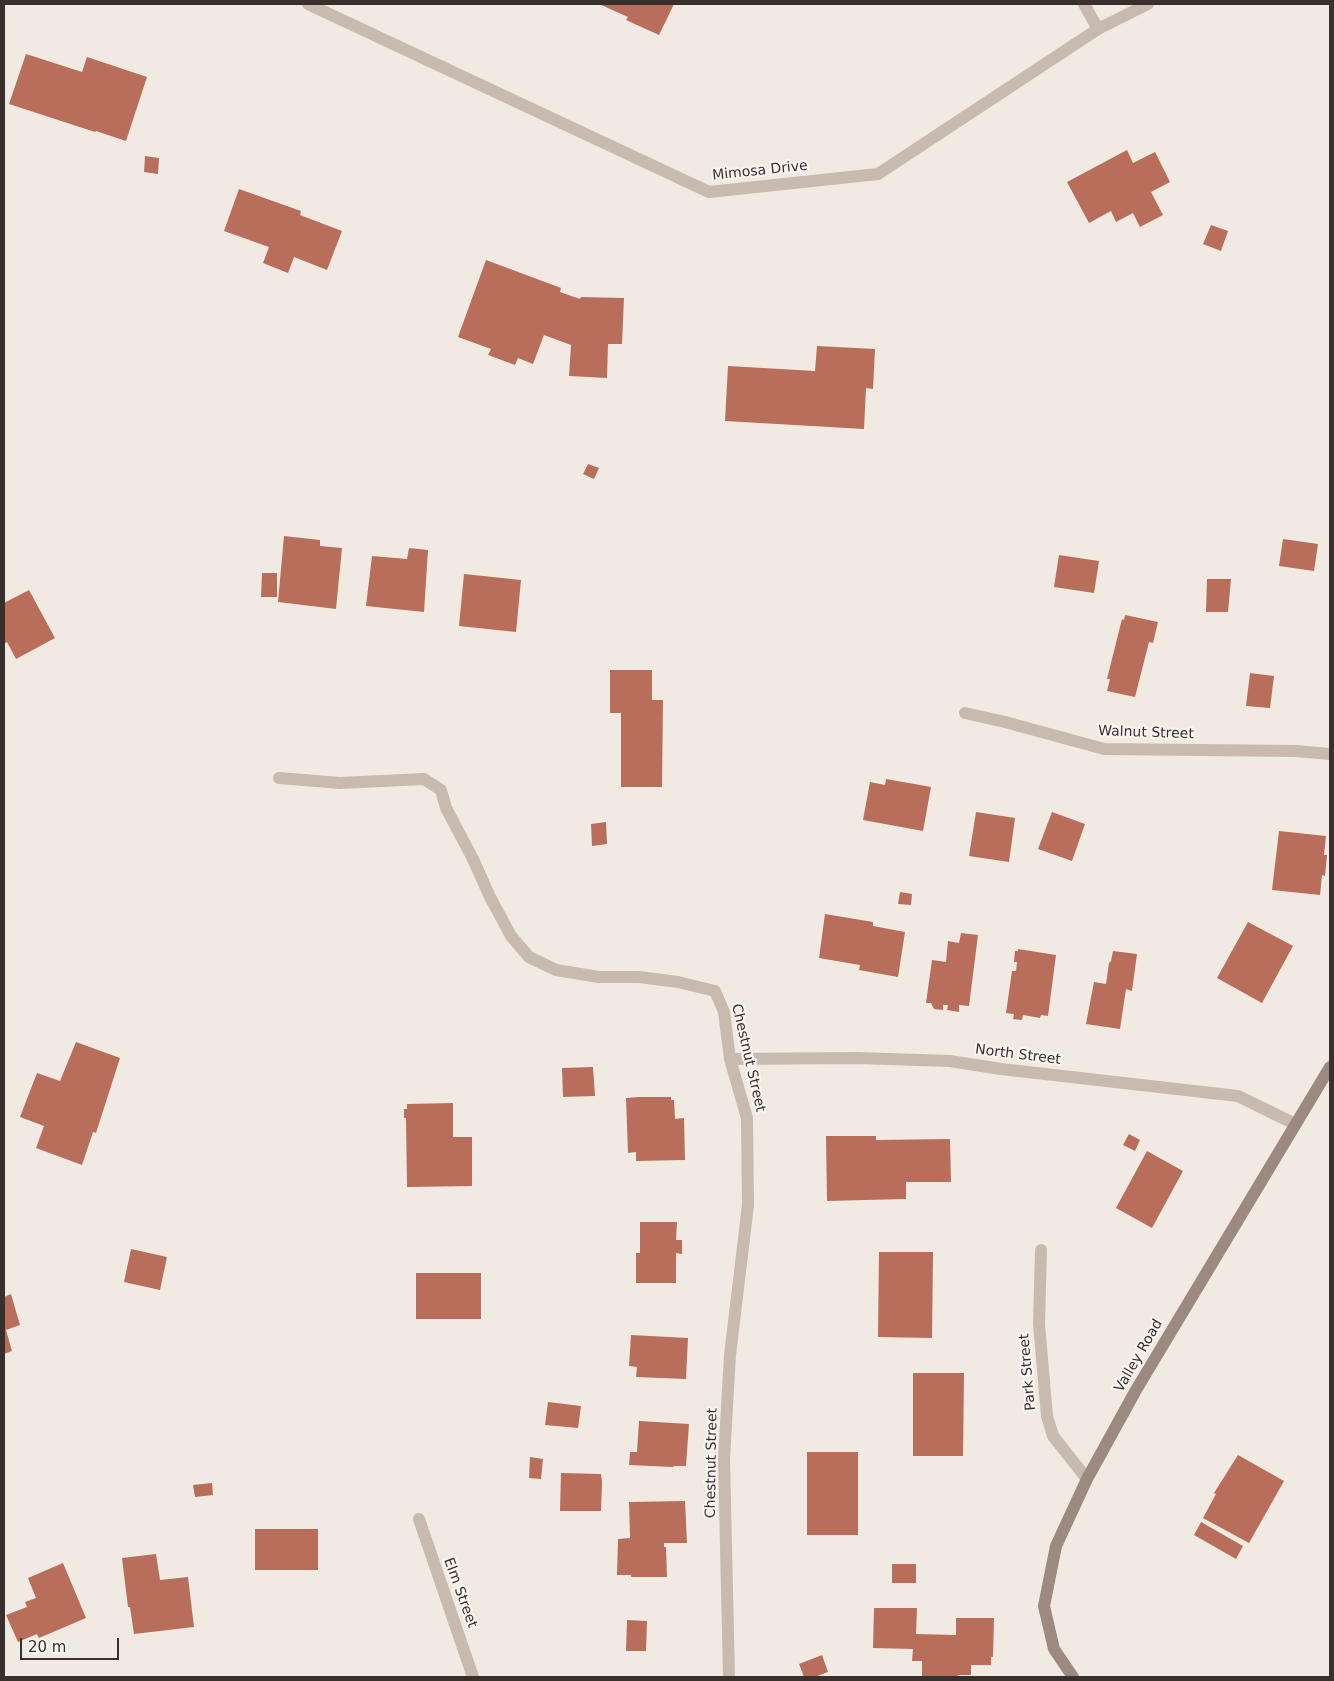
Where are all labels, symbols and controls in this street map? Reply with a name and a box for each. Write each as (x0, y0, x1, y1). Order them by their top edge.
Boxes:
street label: Mimosa Drive (711, 158, 809, 184)
street label: Walnut Street (1098, 723, 1194, 743)
street label: Chestnut Street (727, 1002, 769, 1114)
street label: North Street (974, 1041, 1062, 1069)
street label: Valley Road (1111, 1317, 1167, 1395)
street label: Park Street (1016, 1333, 1040, 1411)
street label: Chestnut Street (703, 1408, 721, 1518)
street label: Elm Street (440, 1556, 480, 1630)
scale bar (22, 1628, 121, 1660)
text: 20 m (28, 1638, 66, 1656)

